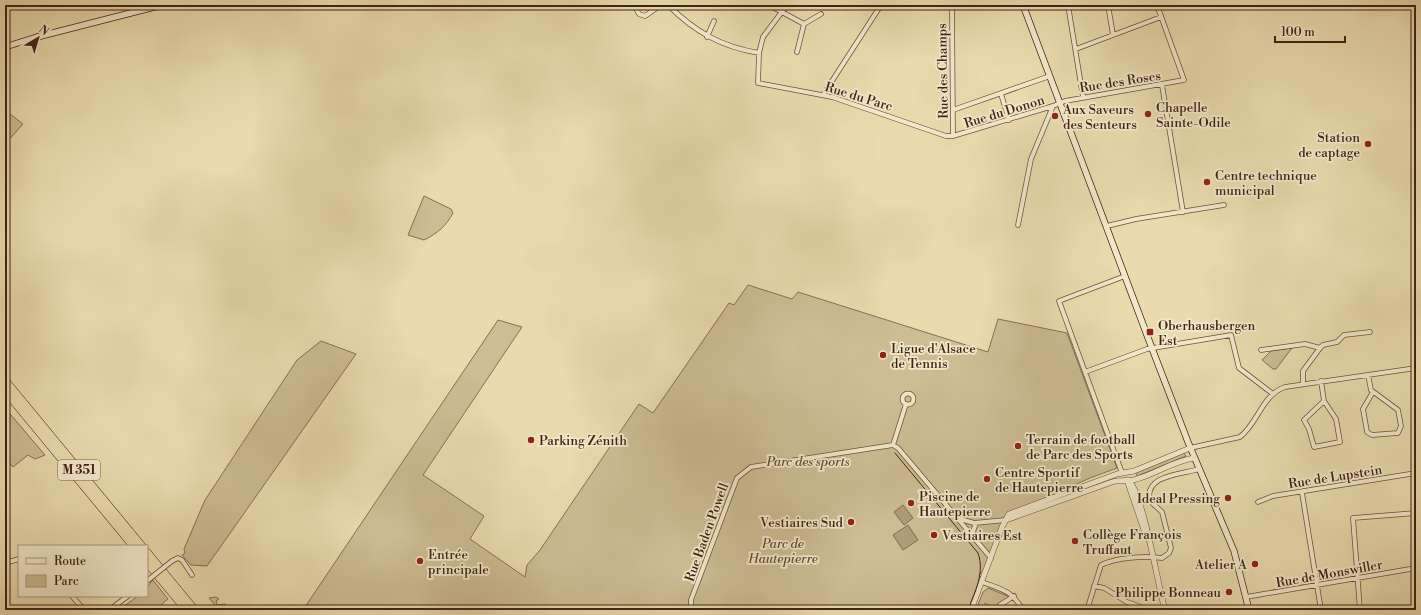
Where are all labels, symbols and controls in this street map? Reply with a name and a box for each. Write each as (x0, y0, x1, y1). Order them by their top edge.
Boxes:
north arrow (18, 18, 58, 58)
scale bar (1275, 18, 1345, 44)
text: N (36, 23, 52, 39)
street label: Rue des Champs (934, 23, 952, 119)
text: 100 m (1281, 25, 1315, 40)
street label: Rue des Roses (1078, 68, 1162, 96)
street label: Rue du Parc (823, 79, 895, 115)
street label: Rue du Donon (962, 92, 1047, 132)
place label: Chapelle Sainte-Odile (1156, 100, 1231, 131)
place label: Aux Saveurs des Senteurs (1062, 102, 1137, 133)
marker: Chapelle Sainte-Odile (1143, 109, 1153, 119)
marker: Aux Saveurs des Senteurs (1050, 111, 1060, 121)
place label: Station de captage (1298, 130, 1360, 161)
marker: Station de captage (1363, 139, 1373, 149)
place label: Centre technique municipal (1215, 168, 1317, 199)
marker: Centre technique municipal (1202, 177, 1212, 187)
place label: Oberhausbergen Est (1158, 318, 1256, 349)
marker: Oberhausbergen Est (1145, 327, 1155, 337)
place label: Ligue d'Alsace de Tennis (891, 341, 976, 372)
marker: Ligue d'Alsace de Tennis (878, 350, 888, 360)
place label: Terrain de football de Parc des Sports (1026, 432, 1135, 463)
place label: Parking Zénith (539, 433, 627, 449)
marker: Parking Zénith (526, 435, 536, 445)
marker: Terrain de football de Parc des Sports (1013, 441, 1023, 451)
park label: Parc des sports (765, 454, 850, 470)
road number: M 351 (58, 460, 100, 480)
street label: Rue de Lupstein (1287, 462, 1383, 492)
place label: Centre Sportif de Hautepierre (995, 465, 1084, 496)
marker: Centre Sportif de Hautepierre (982, 474, 992, 484)
street label: Rue Baden Powell (682, 481, 732, 584)
place label: Piscine de Hautepierre (919, 489, 991, 520)
place label: Ideal Pressing (1137, 491, 1220, 507)
marker: Ideal Pressing (1223, 493, 1233, 503)
marker: Piscine de Hautepierre (906, 498, 916, 508)
place label: Vestiaires Sud (759, 515, 844, 531)
marker: Vestiaires Sud (846, 517, 856, 527)
place label: Collège François Truffaut (1083, 527, 1182, 558)
place label: Vestiaires Est (941, 528, 1023, 544)
marker: Vestiaires Est (929, 530, 939, 540)
park label: Parc de Hautepierre (747, 536, 818, 567)
marker: Collège François Truffaut (1070, 536, 1080, 546)
legend (18, 545, 148, 597)
place label: Entrée principale (428, 547, 489, 578)
text: Route (54, 554, 86, 569)
marker: Entrée principale (415, 556, 425, 566)
place label: Atelier A (1194, 557, 1248, 573)
street label: Rue de Monswiller (1275, 557, 1384, 591)
marker: Atelier A (1250, 559, 1260, 569)
text: Parc (54, 574, 79, 589)
place label: Philippe Bonneau (1115, 585, 1222, 601)
marker: Philippe Bonneau (1224, 587, 1234, 597)

